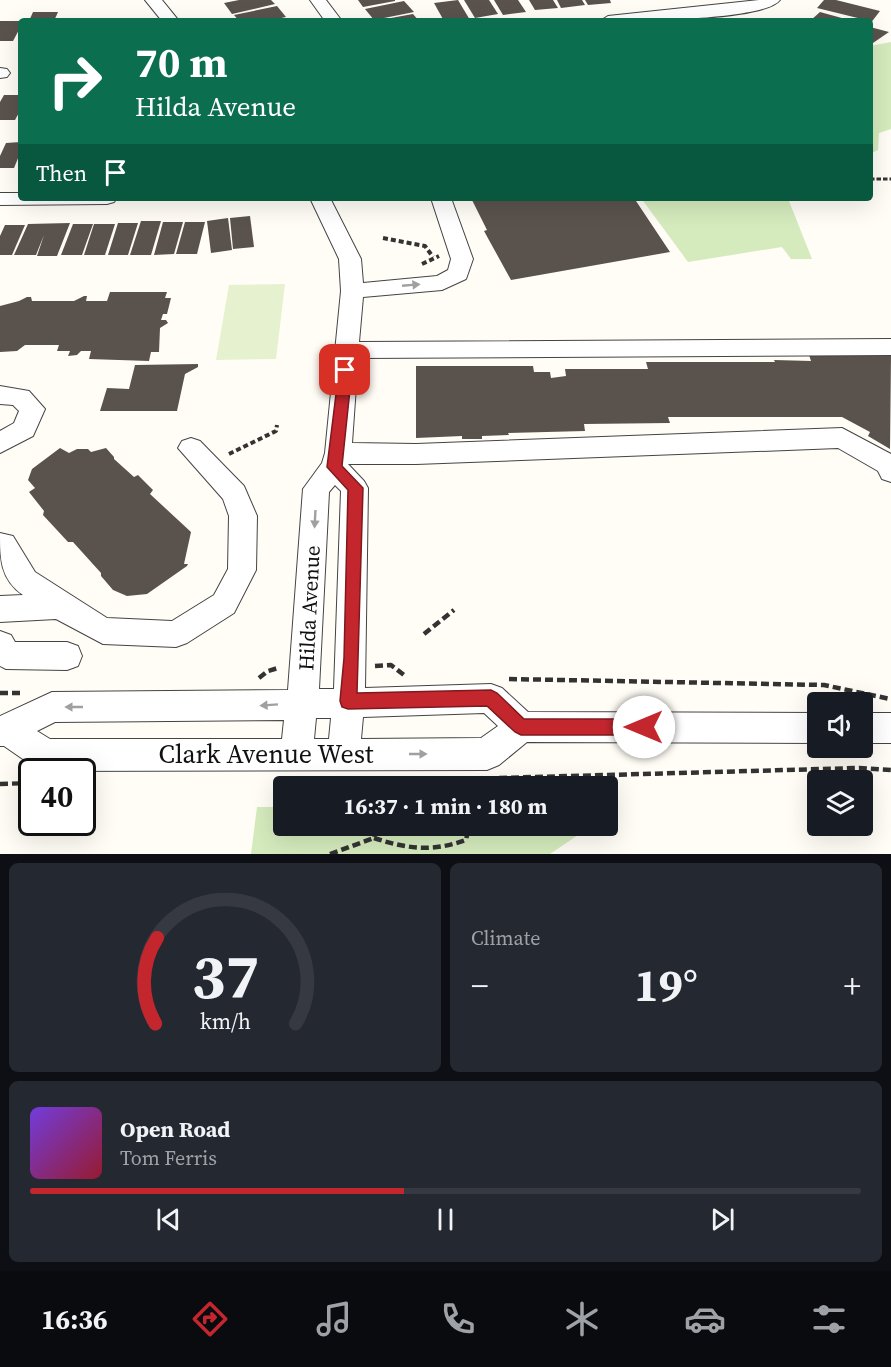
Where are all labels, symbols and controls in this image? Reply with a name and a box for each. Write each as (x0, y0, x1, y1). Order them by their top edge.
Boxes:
text: 70 m (135, 33, 228, 91)
icon: right (36, 42, 114, 120)
text: Hilda Avenue (135, 88, 296, 125)
icon: arrive (99, 156, 132, 189)
text: Then (36, 158, 87, 188)
one-way arrow (401, 281, 420, 290)
pin (319, 344, 370, 395)
icon: arrive (328, 353, 361, 386)
one-way arrow (310, 510, 319, 529)
street label: Hilda Avenue (291, 545, 327, 671)
map controls (807, 692, 873, 836)
button: sound (807, 692, 873, 758)
position arrow (612, 695, 676, 759)
one-way arrow (259, 701, 278, 710)
one-way arrow (64, 702, 83, 712)
street label: Clark Avenue West (159, 736, 374, 772)
one-way arrow (408, 749, 427, 759)
speed limit sign: 40 (18, 758, 96, 836)
button: layers (807, 770, 873, 836)
text: 16:37 · 1 min · 180 m (344, 791, 547, 821)
text: Climate (471, 924, 540, 952)
text: 37 (191, 933, 259, 1019)
text: 19° (634, 954, 698, 1016)
text: − (471, 963, 489, 1008)
text: + (843, 963, 861, 1008)
text: km/h (199, 1008, 251, 1037)
text: Open Road (120, 1114, 230, 1144)
text: Tom Ferris (120, 1144, 217, 1172)
icon: previous (152, 1203, 185, 1236)
icon: pause (429, 1203, 462, 1236)
icon: next (706, 1203, 739, 1236)
icon: directions (189, 1298, 231, 1340)
icon: music (313, 1298, 355, 1340)
icon: phone (437, 1298, 479, 1340)
icon: climate (561, 1298, 603, 1340)
icon: car (684, 1298, 726, 1340)
icon: filters (808, 1298, 850, 1340)
text: 16:36 (41, 1301, 108, 1338)

